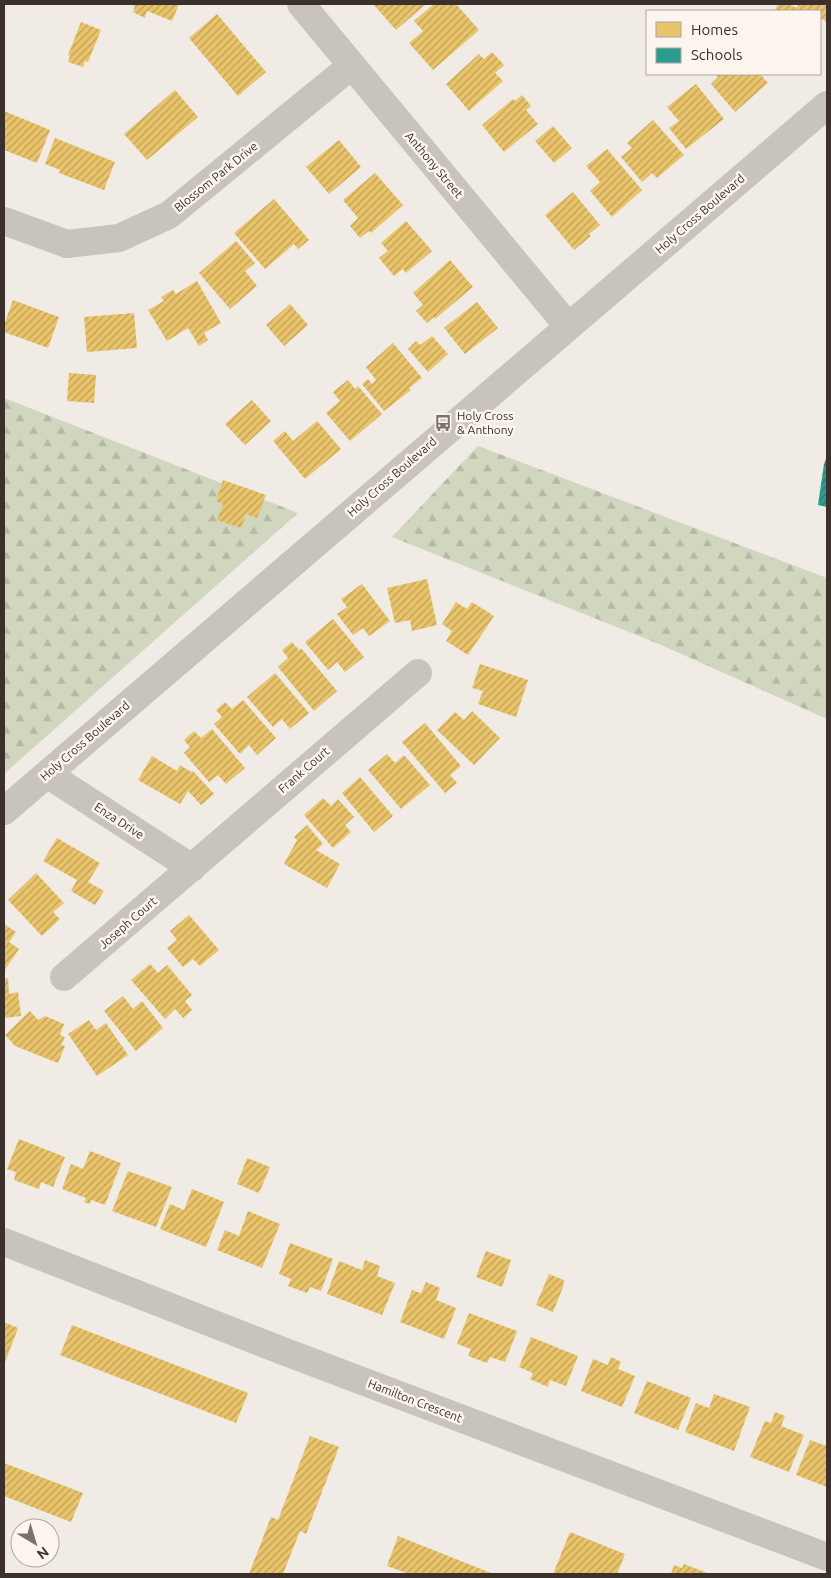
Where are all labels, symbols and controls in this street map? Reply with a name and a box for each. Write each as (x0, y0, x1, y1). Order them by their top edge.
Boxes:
legend (646, 10, 821, 75)
text: Homes (691, 21, 738, 38)
text: Schools (691, 46, 742, 63)
street label: Anthony Street (403, 129, 466, 200)
street label: Blossom Park Drive (171, 139, 260, 214)
street label: Holy Cross Boulevard (652, 171, 747, 256)
place label: Holy Cross & Anthony (457, 409, 514, 436)
bus stop icon: Holy Cross & Anthony (433, 413, 453, 433)
street label: Holy Cross Boulevard (344, 434, 439, 519)
street label: Holy Cross Boulevard (37, 698, 132, 783)
street label: Frank Court (276, 744, 332, 795)
street label: Enza Drive (92, 800, 146, 841)
street label: Joseph Court (96, 894, 159, 951)
street label: Hamilton Crescent (366, 1377, 464, 1425)
north arrow (10, 1518, 60, 1568)
text: N (34, 1544, 52, 1563)

